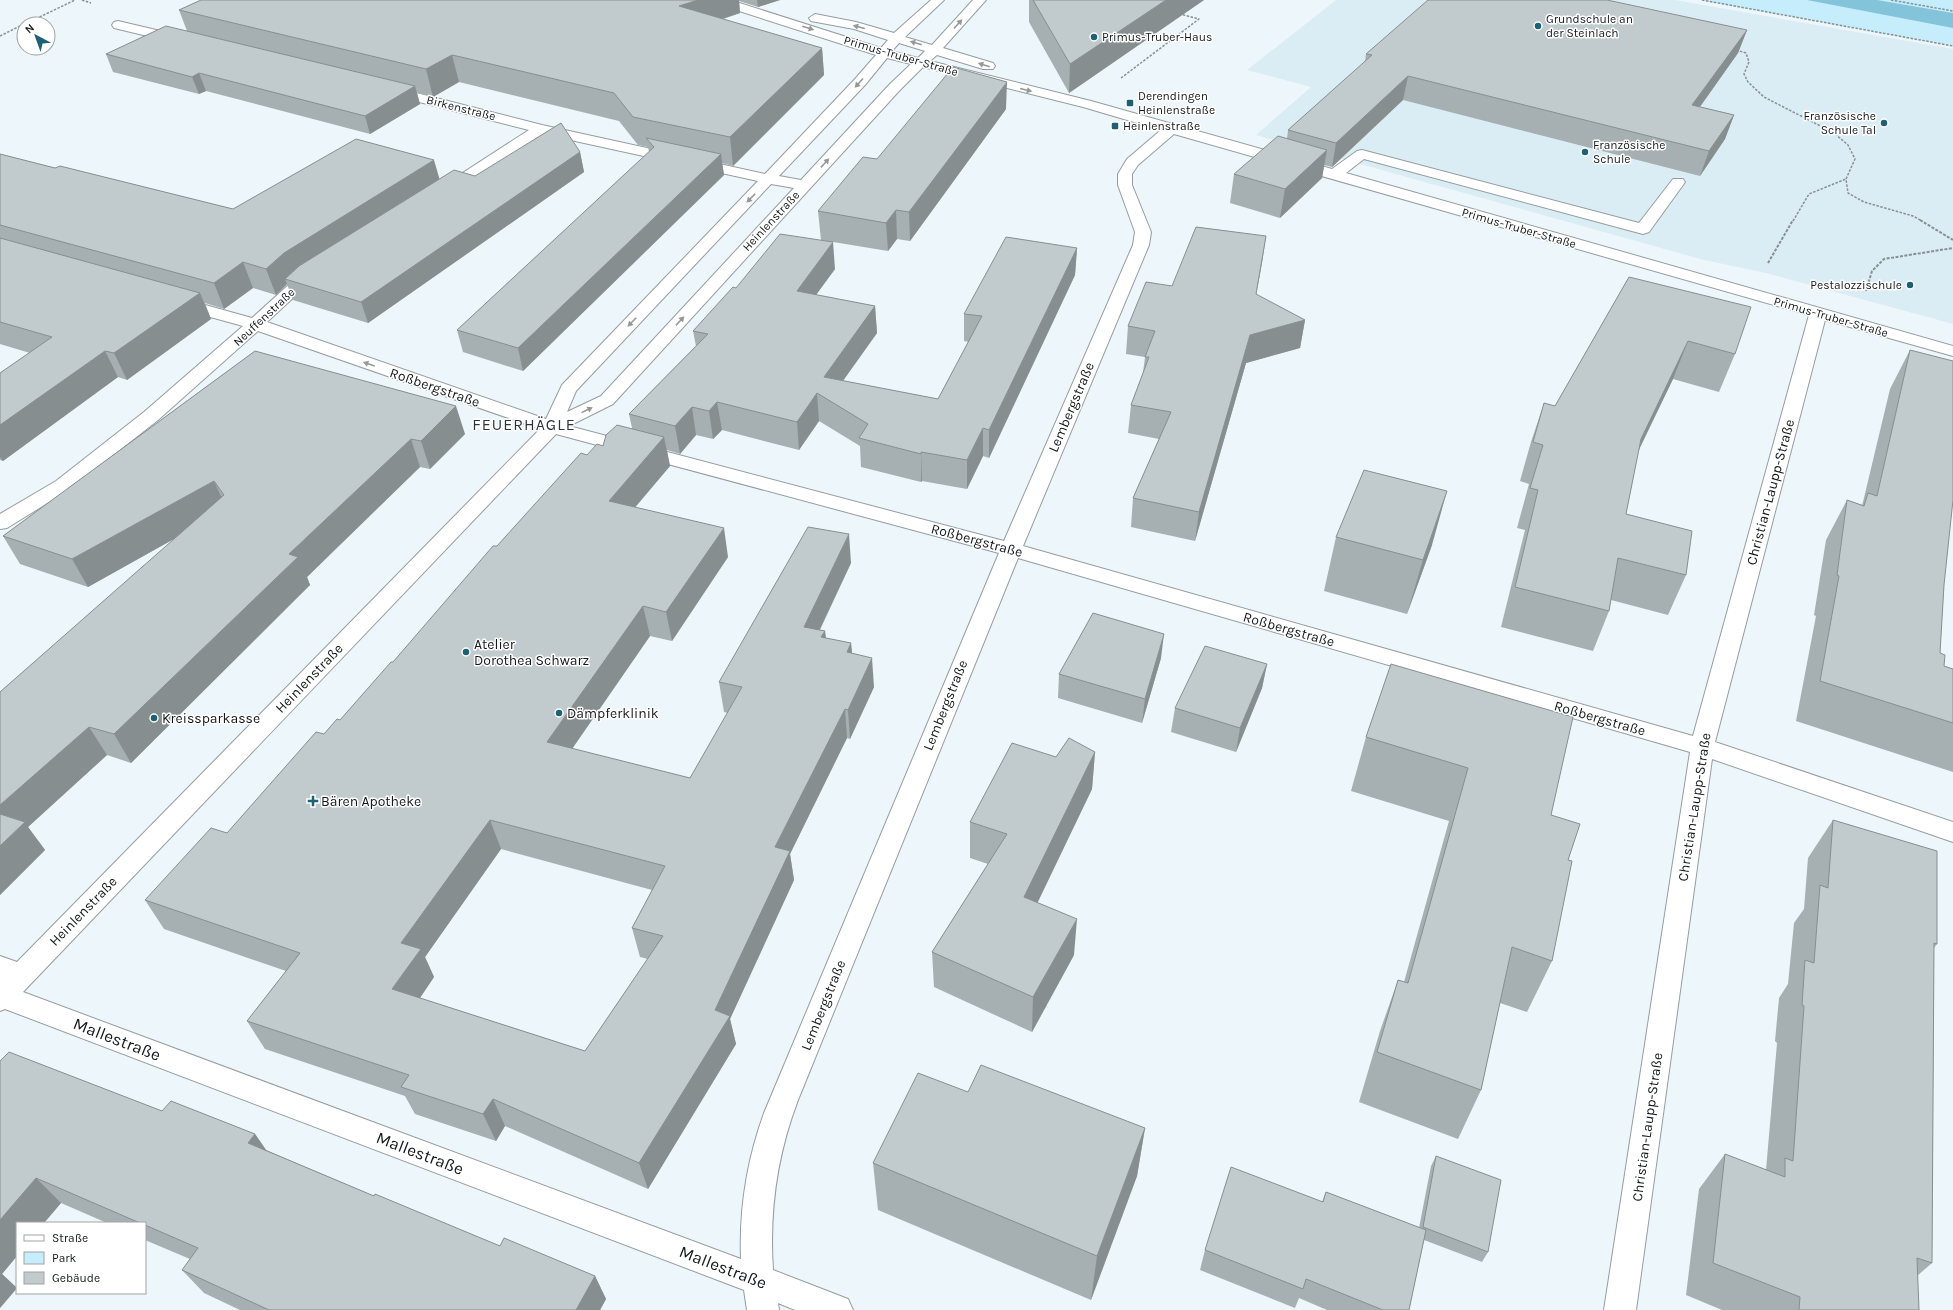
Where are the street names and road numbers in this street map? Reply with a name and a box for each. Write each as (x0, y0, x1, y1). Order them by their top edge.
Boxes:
street label: Primus-Truber-Straße (842, 33, 960, 79)
street label: Birkenstraße (425, 93, 497, 123)
street label: Heinlenstraße (740, 188, 802, 254)
street label: Primus-Truber-Straße (1460, 205, 1578, 251)
street label: Neuffenstraße (231, 285, 297, 349)
street label: Primus-Truber-Straße (1772, 294, 1890, 340)
street label: Lembergstraße (1045, 360, 1098, 455)
street label: Roßbergstraße (388, 364, 482, 411)
street label: Christian-Laupp-Straße (1743, 417, 1798, 567)
street label: Roßbergstraße (929, 520, 1025, 561)
street label: Roßbergstraße (1241, 608, 1336, 651)
street label: Heinlenstraße (272, 640, 347, 717)
street label: Lembergstraße (920, 657, 971, 753)
street label: Roßbergstraße (1552, 697, 1647, 740)
street label: Christian-Laupp-Straße (1674, 732, 1715, 883)
street label: Heinlenstraße (46, 873, 121, 950)
street label: Lembergstraße (798, 957, 849, 1053)
street label: Mallestraße (70, 1013, 164, 1065)
street label: Christian-Laupp-Straße (1629, 1051, 1666, 1203)
street label: Mallestraße (373, 1127, 467, 1179)
street label: Mallestraße (676, 1241, 770, 1293)

